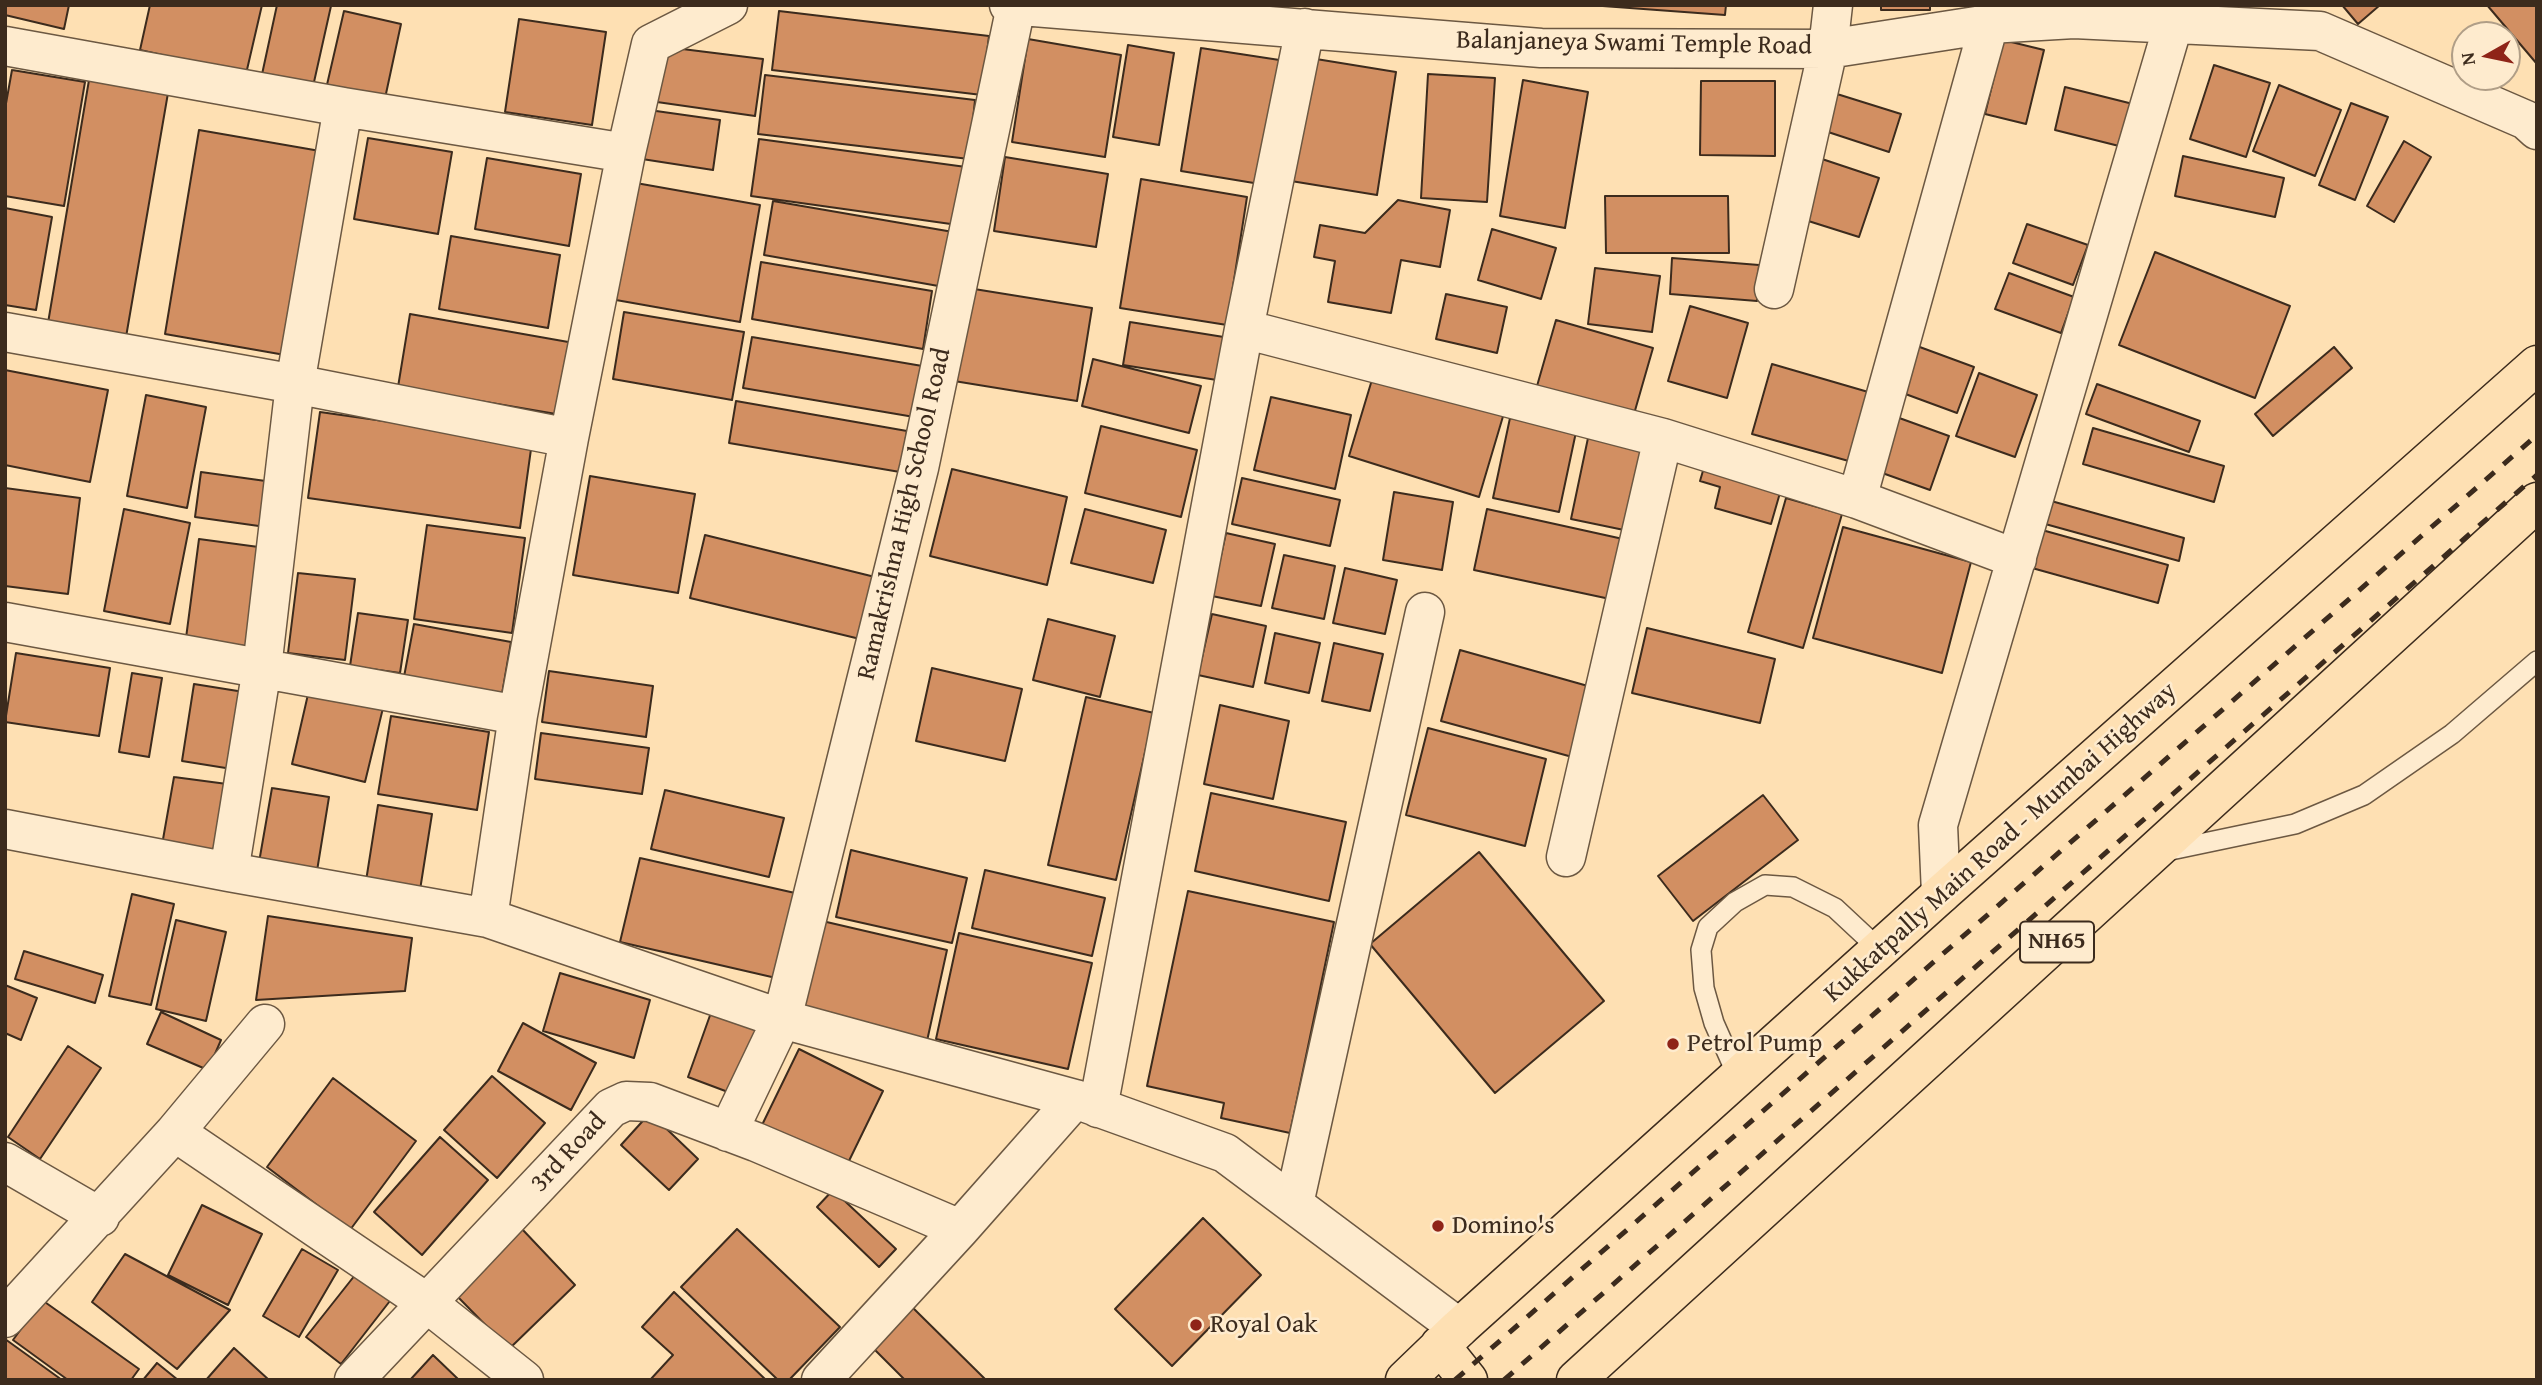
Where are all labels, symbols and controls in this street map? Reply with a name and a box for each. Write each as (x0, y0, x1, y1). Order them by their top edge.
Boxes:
north arrow (2451, 21, 2521, 91)
street label: Balanjaneya Swami Temple Road (1456, 25, 1812, 63)
text: N (2452, 51, 2482, 67)
street label: Ramakrishna High School Road (852, 345, 958, 683)
street label: Kukkatpally Main Road - Mumbai Highway (1818, 676, 2184, 1010)
road number: NH65 (2020, 922, 2094, 962)
place label: Petrol Pump (1687, 1028, 1822, 1060)
marker: Petrol Pump (1665, 1036, 1681, 1052)
street label: 3rd Road (525, 1107, 613, 1199)
place label: Domino's (1452, 1210, 1554, 1242)
marker: Domino's (1430, 1218, 1446, 1234)
place label: Royal Oak (1210, 1309, 1317, 1341)
marker: Royal Oak (1188, 1317, 1204, 1333)

